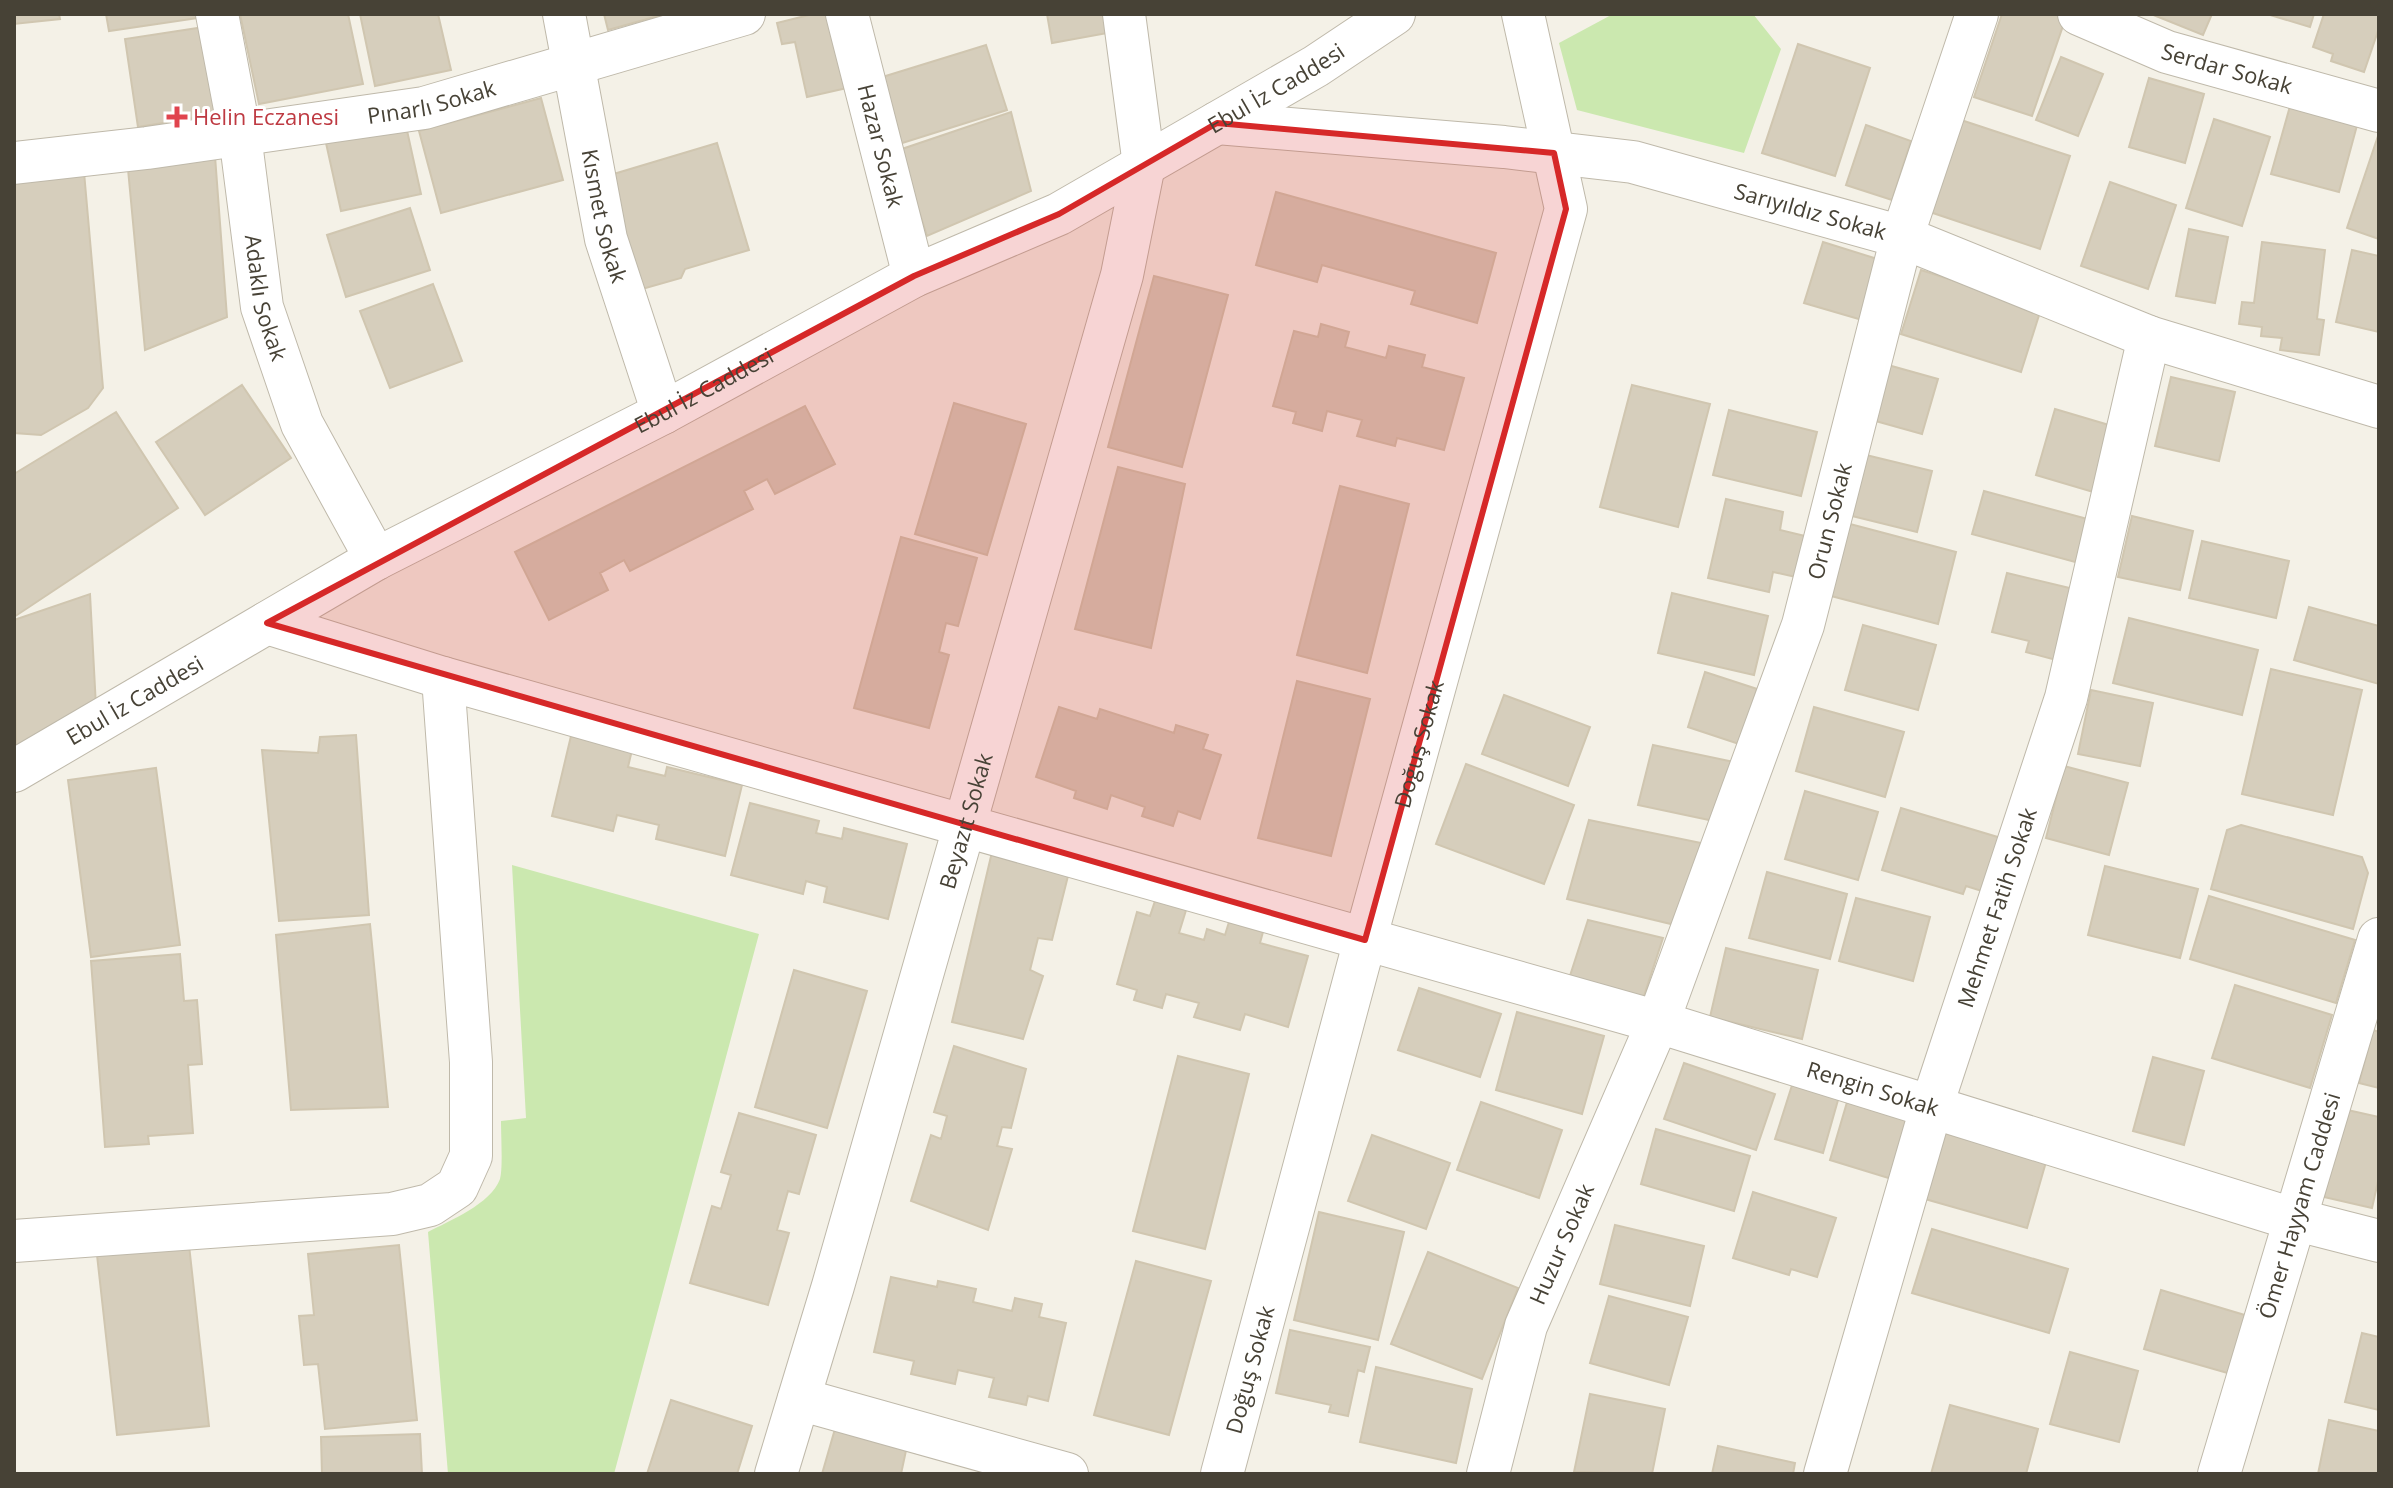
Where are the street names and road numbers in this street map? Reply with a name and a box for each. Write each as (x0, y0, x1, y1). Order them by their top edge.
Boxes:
street label: Ebul İz Caddesi (1202, 35, 1350, 139)
street label: Serdar Sokak (2158, 35, 2296, 100)
street label: Pınarlı Sokak (365, 72, 499, 130)
street label: Hazar Sokak (851, 81, 912, 211)
street label: Kısmet Sokak (576, 146, 635, 287)
street label: Sarıyıldız Sokak (1731, 175, 1891, 246)
street label: Adaklı Sokak (239, 233, 295, 365)
street label: Ebul İz Caddesi (629, 340, 778, 439)
street label: Orun Sokak (1799, 459, 1858, 583)
street label: Ebul İz Caddesi (60, 648, 208, 751)
street label: Doğuş Sokak (1386, 676, 1450, 811)
street label: Beyazıt Sokak (931, 749, 999, 892)
street label: Mehmet Fatih Sokak (1949, 803, 2043, 1011)
street label: Rengin Sokak (1803, 1053, 1943, 1122)
street label: Ömer Hayyam Caddesi (2250, 1089, 2346, 1322)
street label: Huzur Sokak (1521, 1178, 1600, 1309)
street label: Doğuş Sokak (1217, 1302, 1281, 1437)

